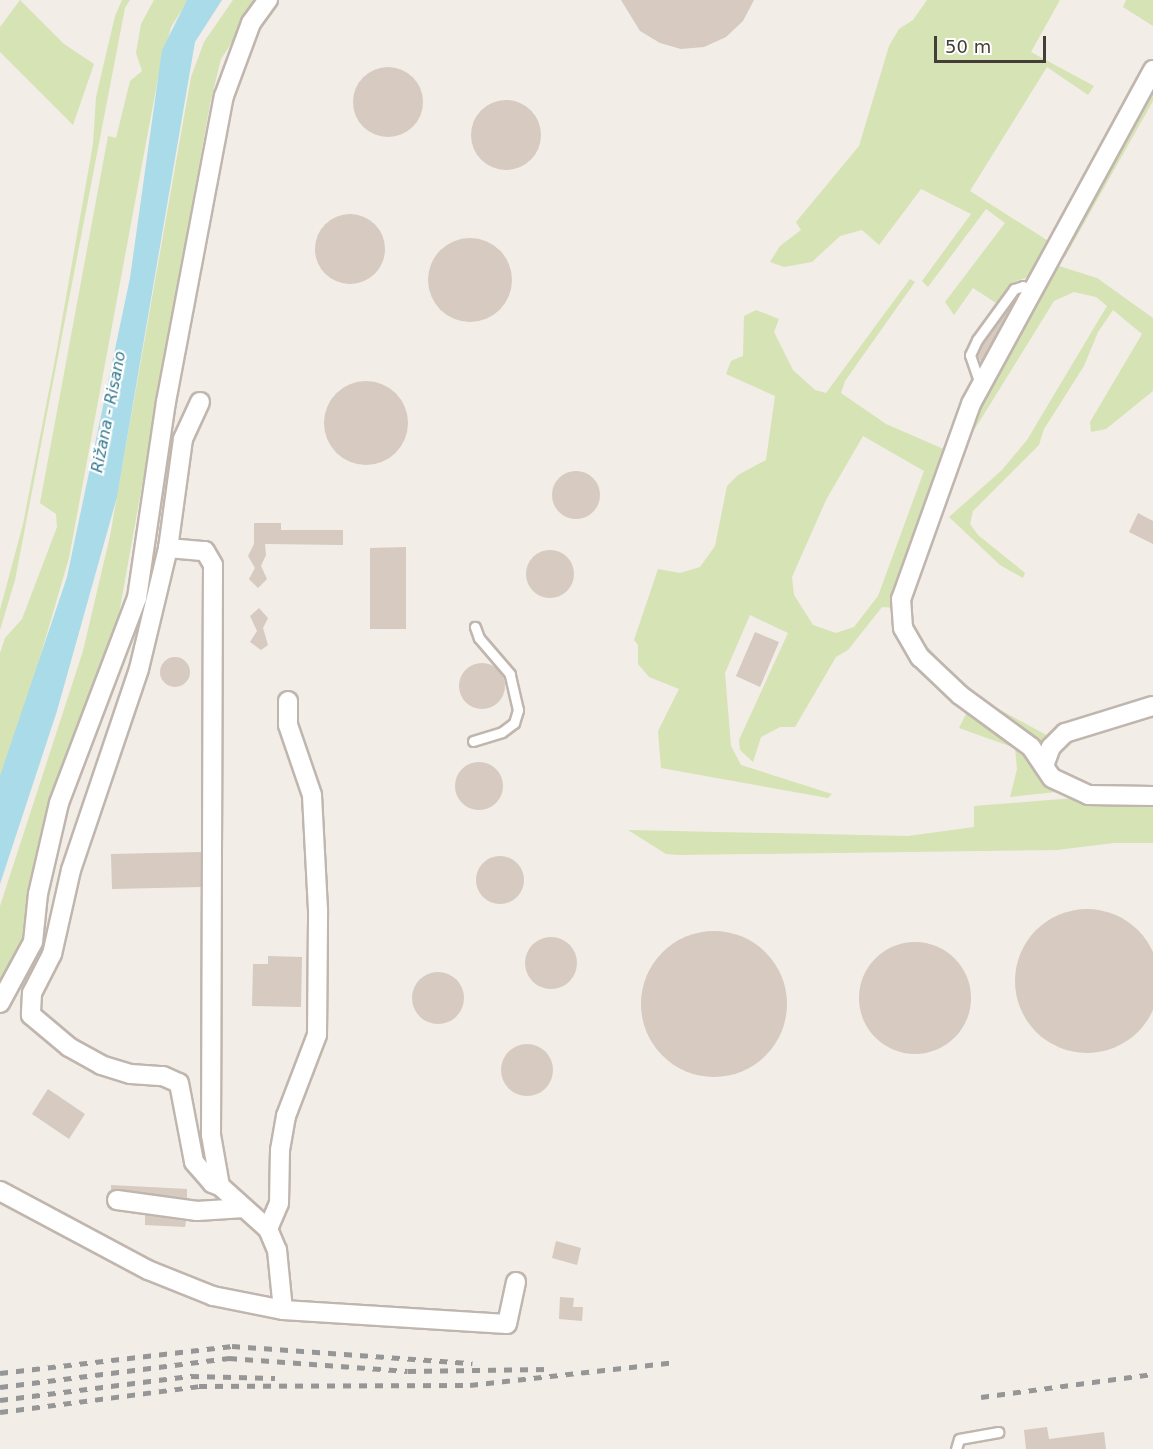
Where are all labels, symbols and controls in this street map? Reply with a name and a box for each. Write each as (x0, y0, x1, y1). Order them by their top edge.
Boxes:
scale bar (937, 24, 1050, 62)
text: 50 m (945, 36, 991, 57)
water label: Rižana - Risano (88, 350, 130, 474)

